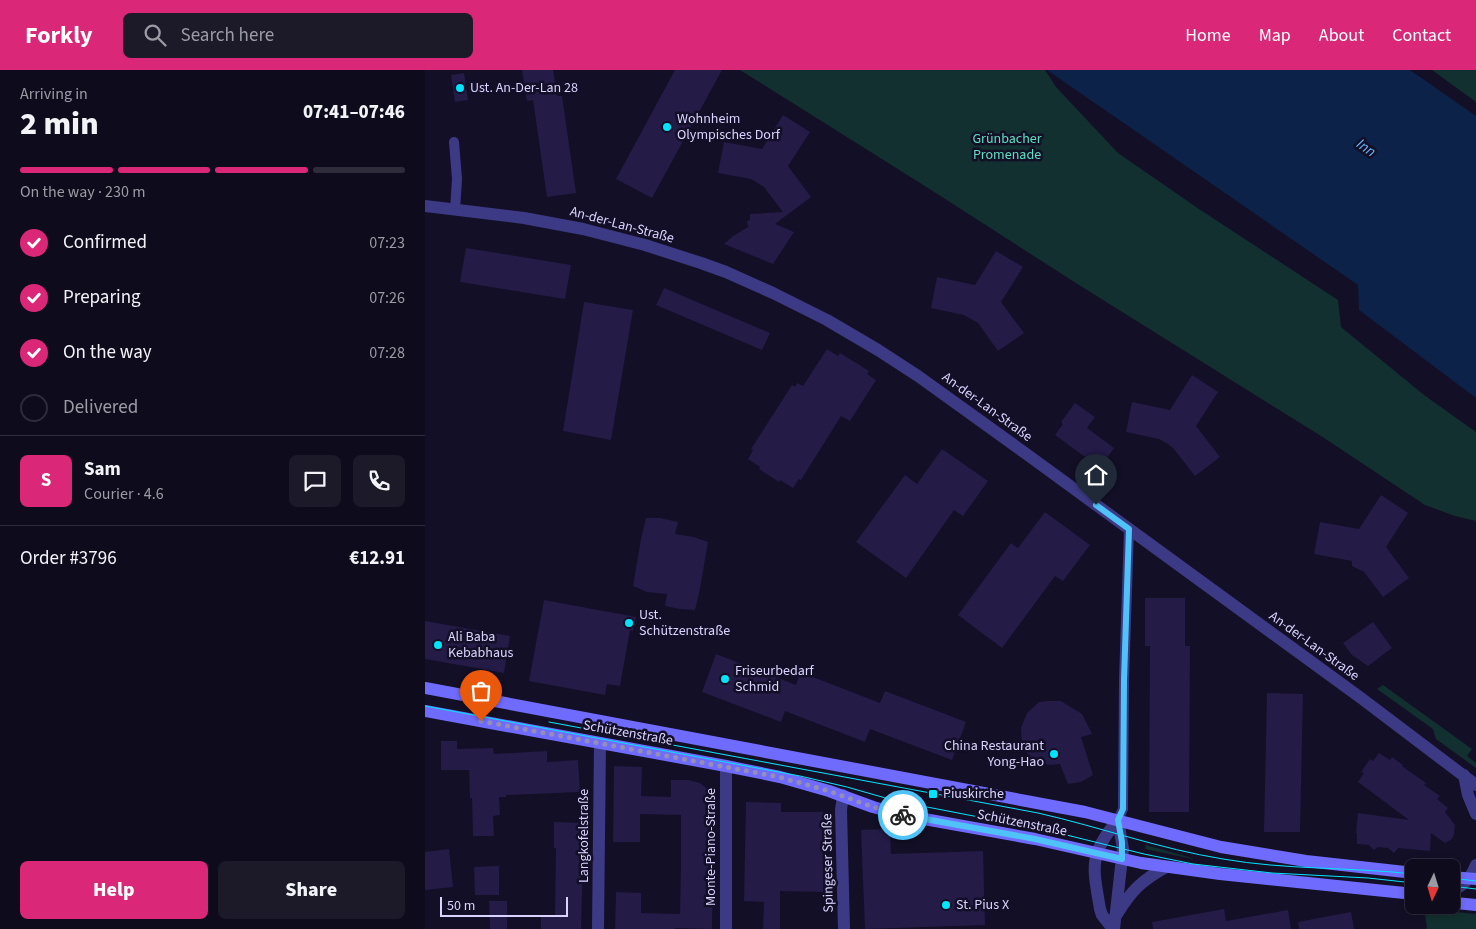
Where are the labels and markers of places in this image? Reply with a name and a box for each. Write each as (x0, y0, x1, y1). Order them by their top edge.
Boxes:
place label: Ust. An-Der-Lan 28 (470, 78, 578, 98)
marker: Ust. An-Der-Lan 28 (454, 82, 466, 94)
place label: Wohnheim Olympisches Dorf (677, 109, 781, 145)
marker: Wohnheim Olympisches Dorf (661, 121, 673, 133)
pin (1075, 454, 1117, 505)
place label: Ust. Schützenstraße (639, 605, 730, 641)
marker: Ust. Schützenstraße (623, 617, 635, 629)
place label: Ali Baba Kebabhaus (448, 627, 514, 663)
marker: Ali Baba Kebabhaus (432, 639, 444, 651)
place label: Friseurbedarf Schmid (735, 661, 815, 697)
pin (460, 670, 502, 721)
marker: Friseurbedarf Schmid (719, 673, 731, 685)
place label: China Restaurant Yong-Hao (944, 736, 1044, 772)
marker: China Restaurant Yong-Hao (1048, 748, 1060, 760)
place label: Piuskirche (943, 784, 1004, 804)
marker: Piuskirche (927, 788, 939, 800)
place label: St. Pius X (956, 895, 1009, 915)
marker: St. Pius X (940, 899, 952, 911)

